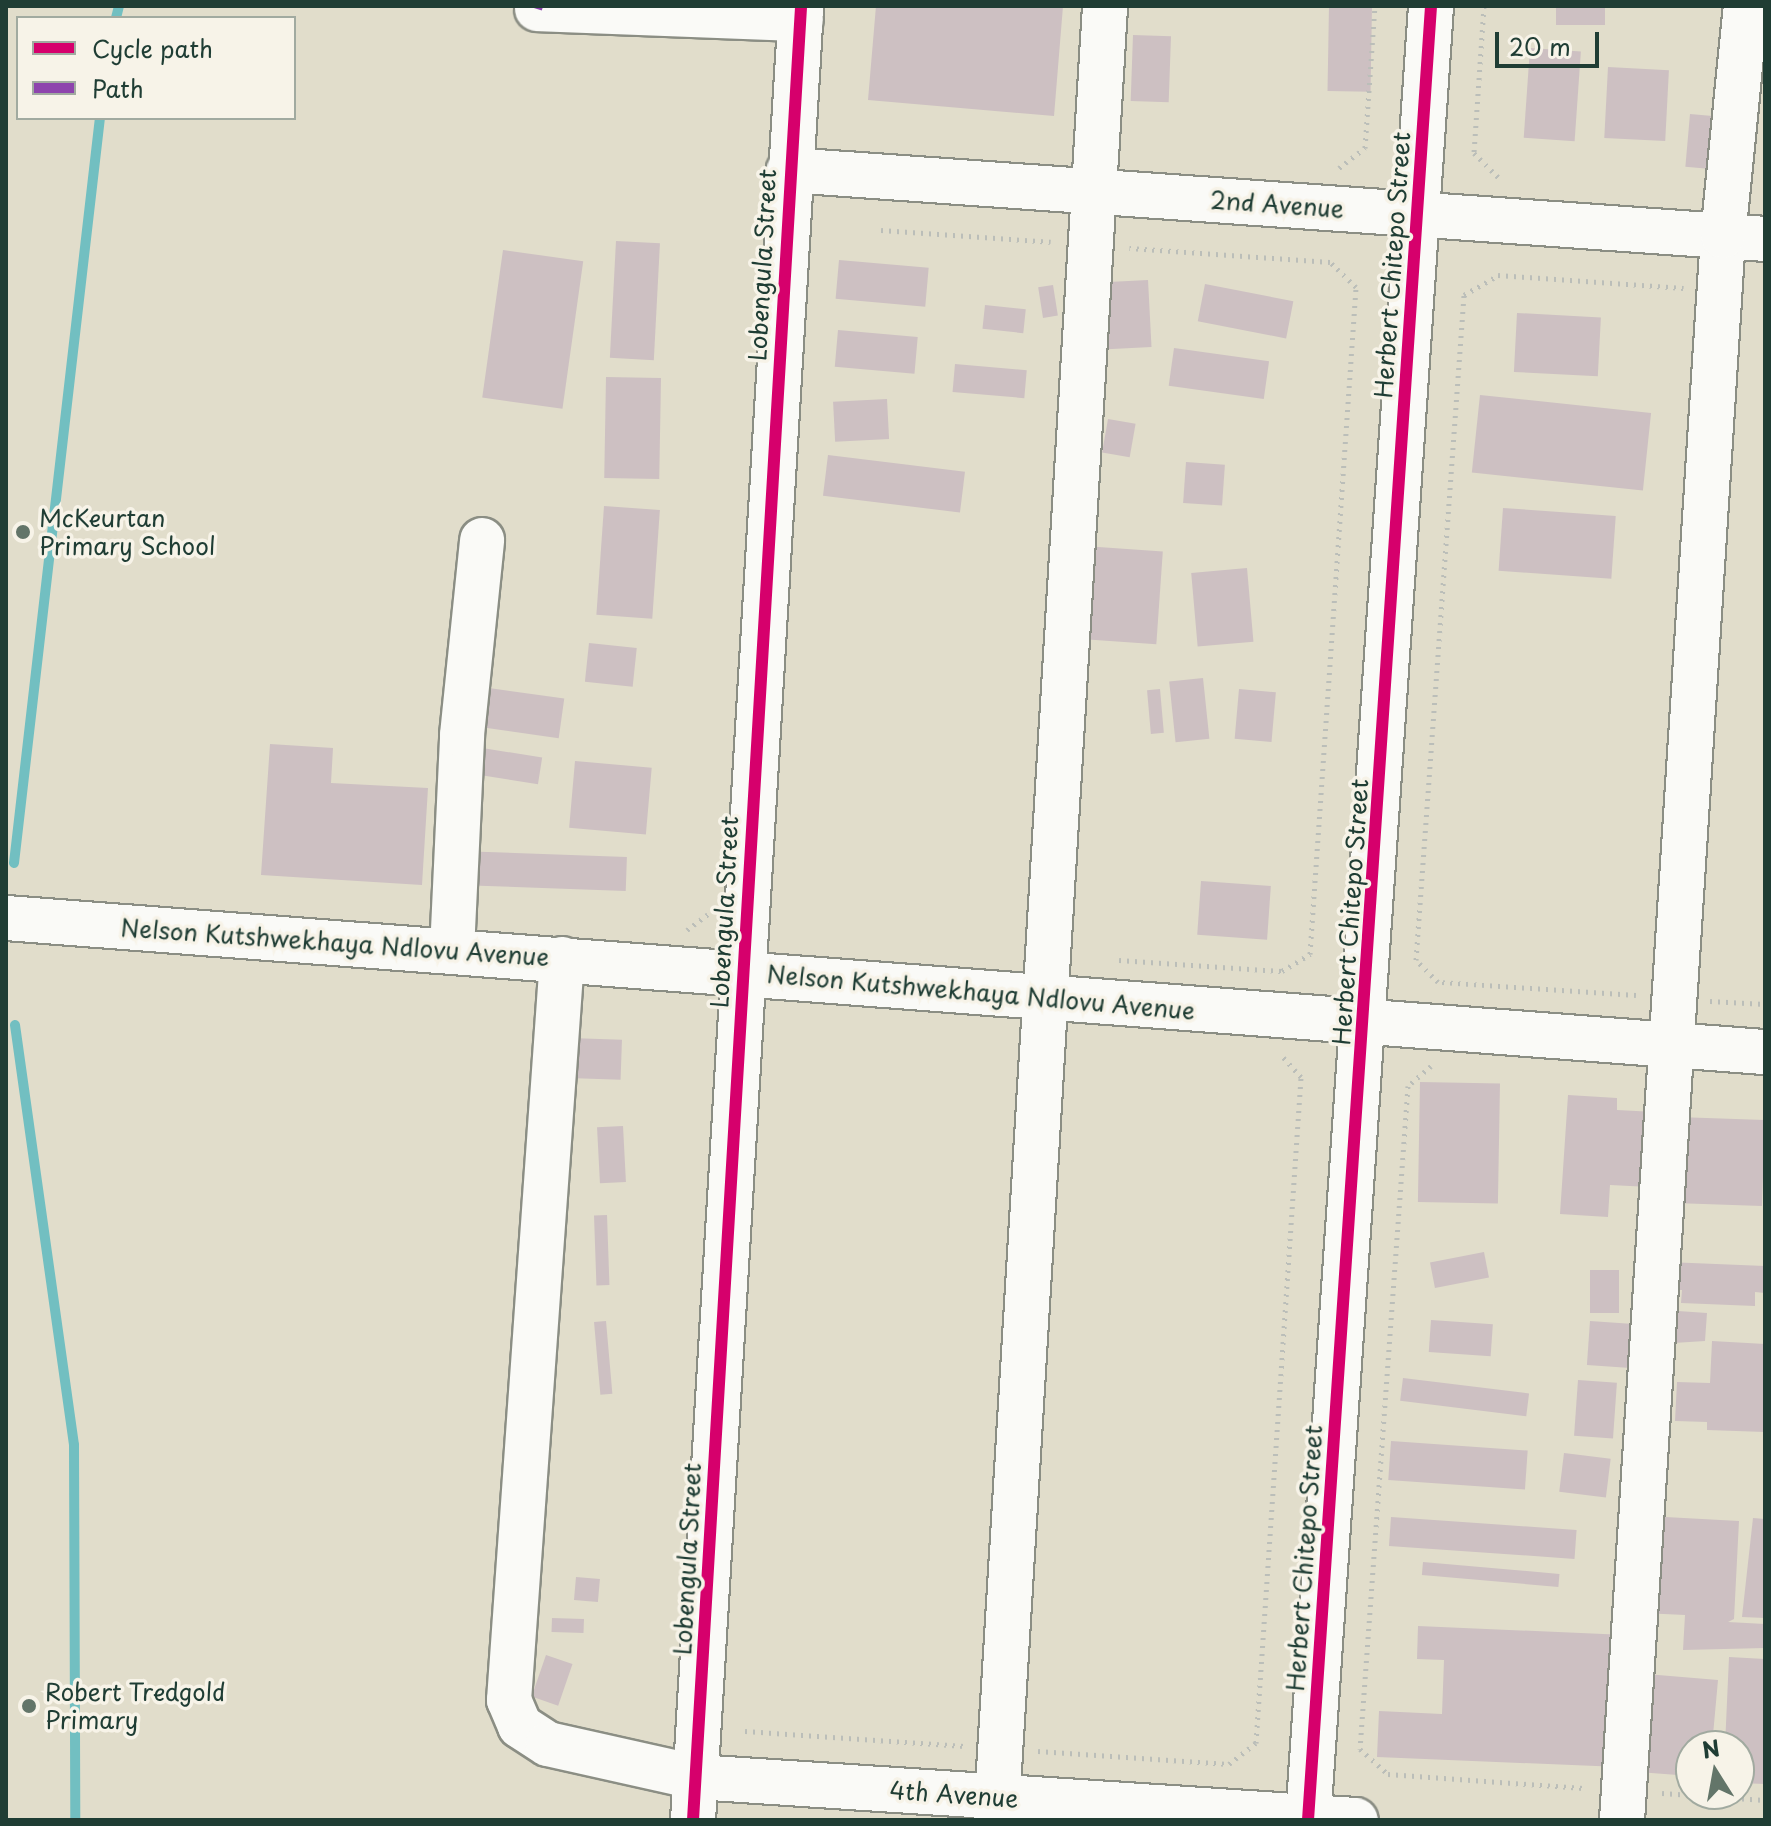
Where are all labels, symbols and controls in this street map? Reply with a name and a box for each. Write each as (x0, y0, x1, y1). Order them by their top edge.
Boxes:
legend (16, 16, 296, 120)
scale bar (1499, 16, 1603, 66)
text: 20 m (1509, 28, 1571, 64)
text: Cycle path (92, 30, 213, 66)
text: Path (92, 70, 144, 106)
street label: Herbert Chitepo Street (1368, 132, 1416, 398)
street label: Lobengula Street (743, 167, 781, 363)
street label: 2nd Avenue (1208, 185, 1346, 223)
place label: McKeurtan Primary School (39, 504, 216, 560)
marker: McKeurtan Primary School (14, 523, 32, 541)
street label: Herbert Chitepo Street (1326, 779, 1374, 1045)
street label: Lobengula Street (705, 814, 743, 1010)
street label: Nelson Kutshwekhaya Ndlovu Avenue (121, 913, 549, 971)
street label: Nelson Kutshwekhaya Ndlovu Avenue (767, 959, 1195, 1025)
street label: Herbert Chitepo Street (1280, 1425, 1328, 1691)
street label: Lobengula Street (668, 1461, 706, 1657)
place label: Robert Tredgold Primary (45, 1678, 226, 1734)
marker: Robert Tredgold Primary (20, 1697, 38, 1715)
north arrow (1675, 1730, 1755, 1810)
text: N (1699, 1730, 1722, 1766)
street label: 4th Avenue (888, 1775, 1020, 1813)

